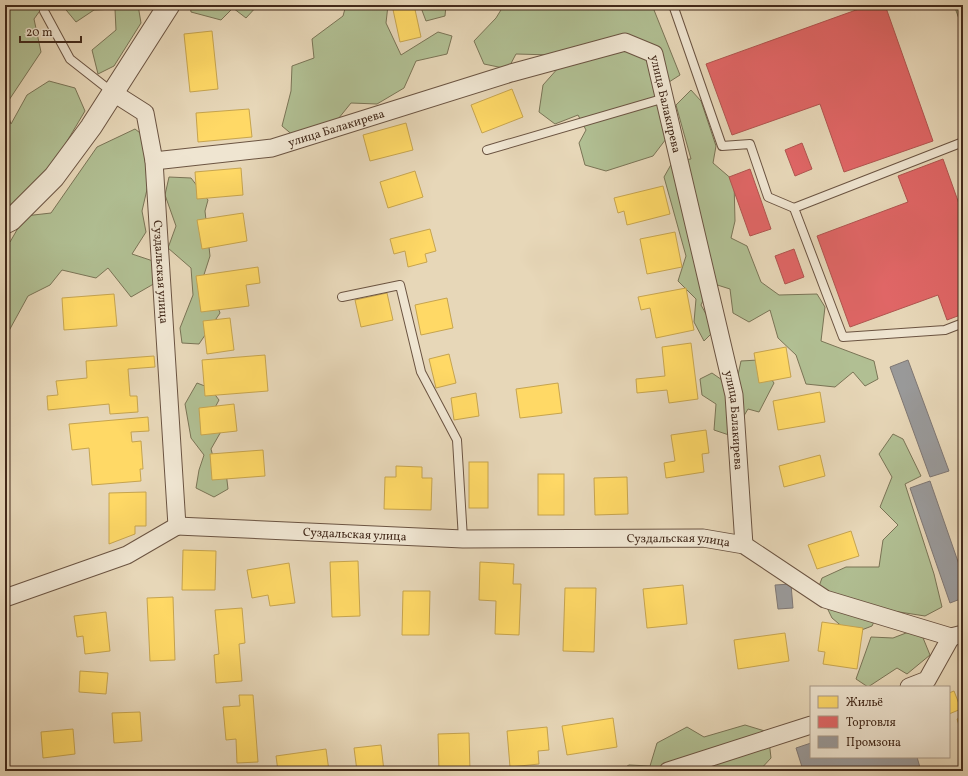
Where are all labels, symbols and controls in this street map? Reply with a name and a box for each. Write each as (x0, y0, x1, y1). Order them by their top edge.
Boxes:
scale bar (20, 18, 81, 44)
text: 20 m (26, 25, 53, 41)
street label: улица Балакирева (646, 54, 684, 155)
street label: улица Балакирева (286, 106, 387, 151)
street label: Суздальская улица (149, 220, 171, 324)
street label: улица Балакирева (720, 369, 746, 471)
street label: Суздальская улица (303, 525, 407, 545)
street label: Суздальская улица (627, 531, 731, 552)
legend (810, 686, 950, 758)
text: Жильё (846, 695, 883, 711)
text: Торговля (846, 715, 896, 731)
text: Промзона (846, 735, 901, 751)

